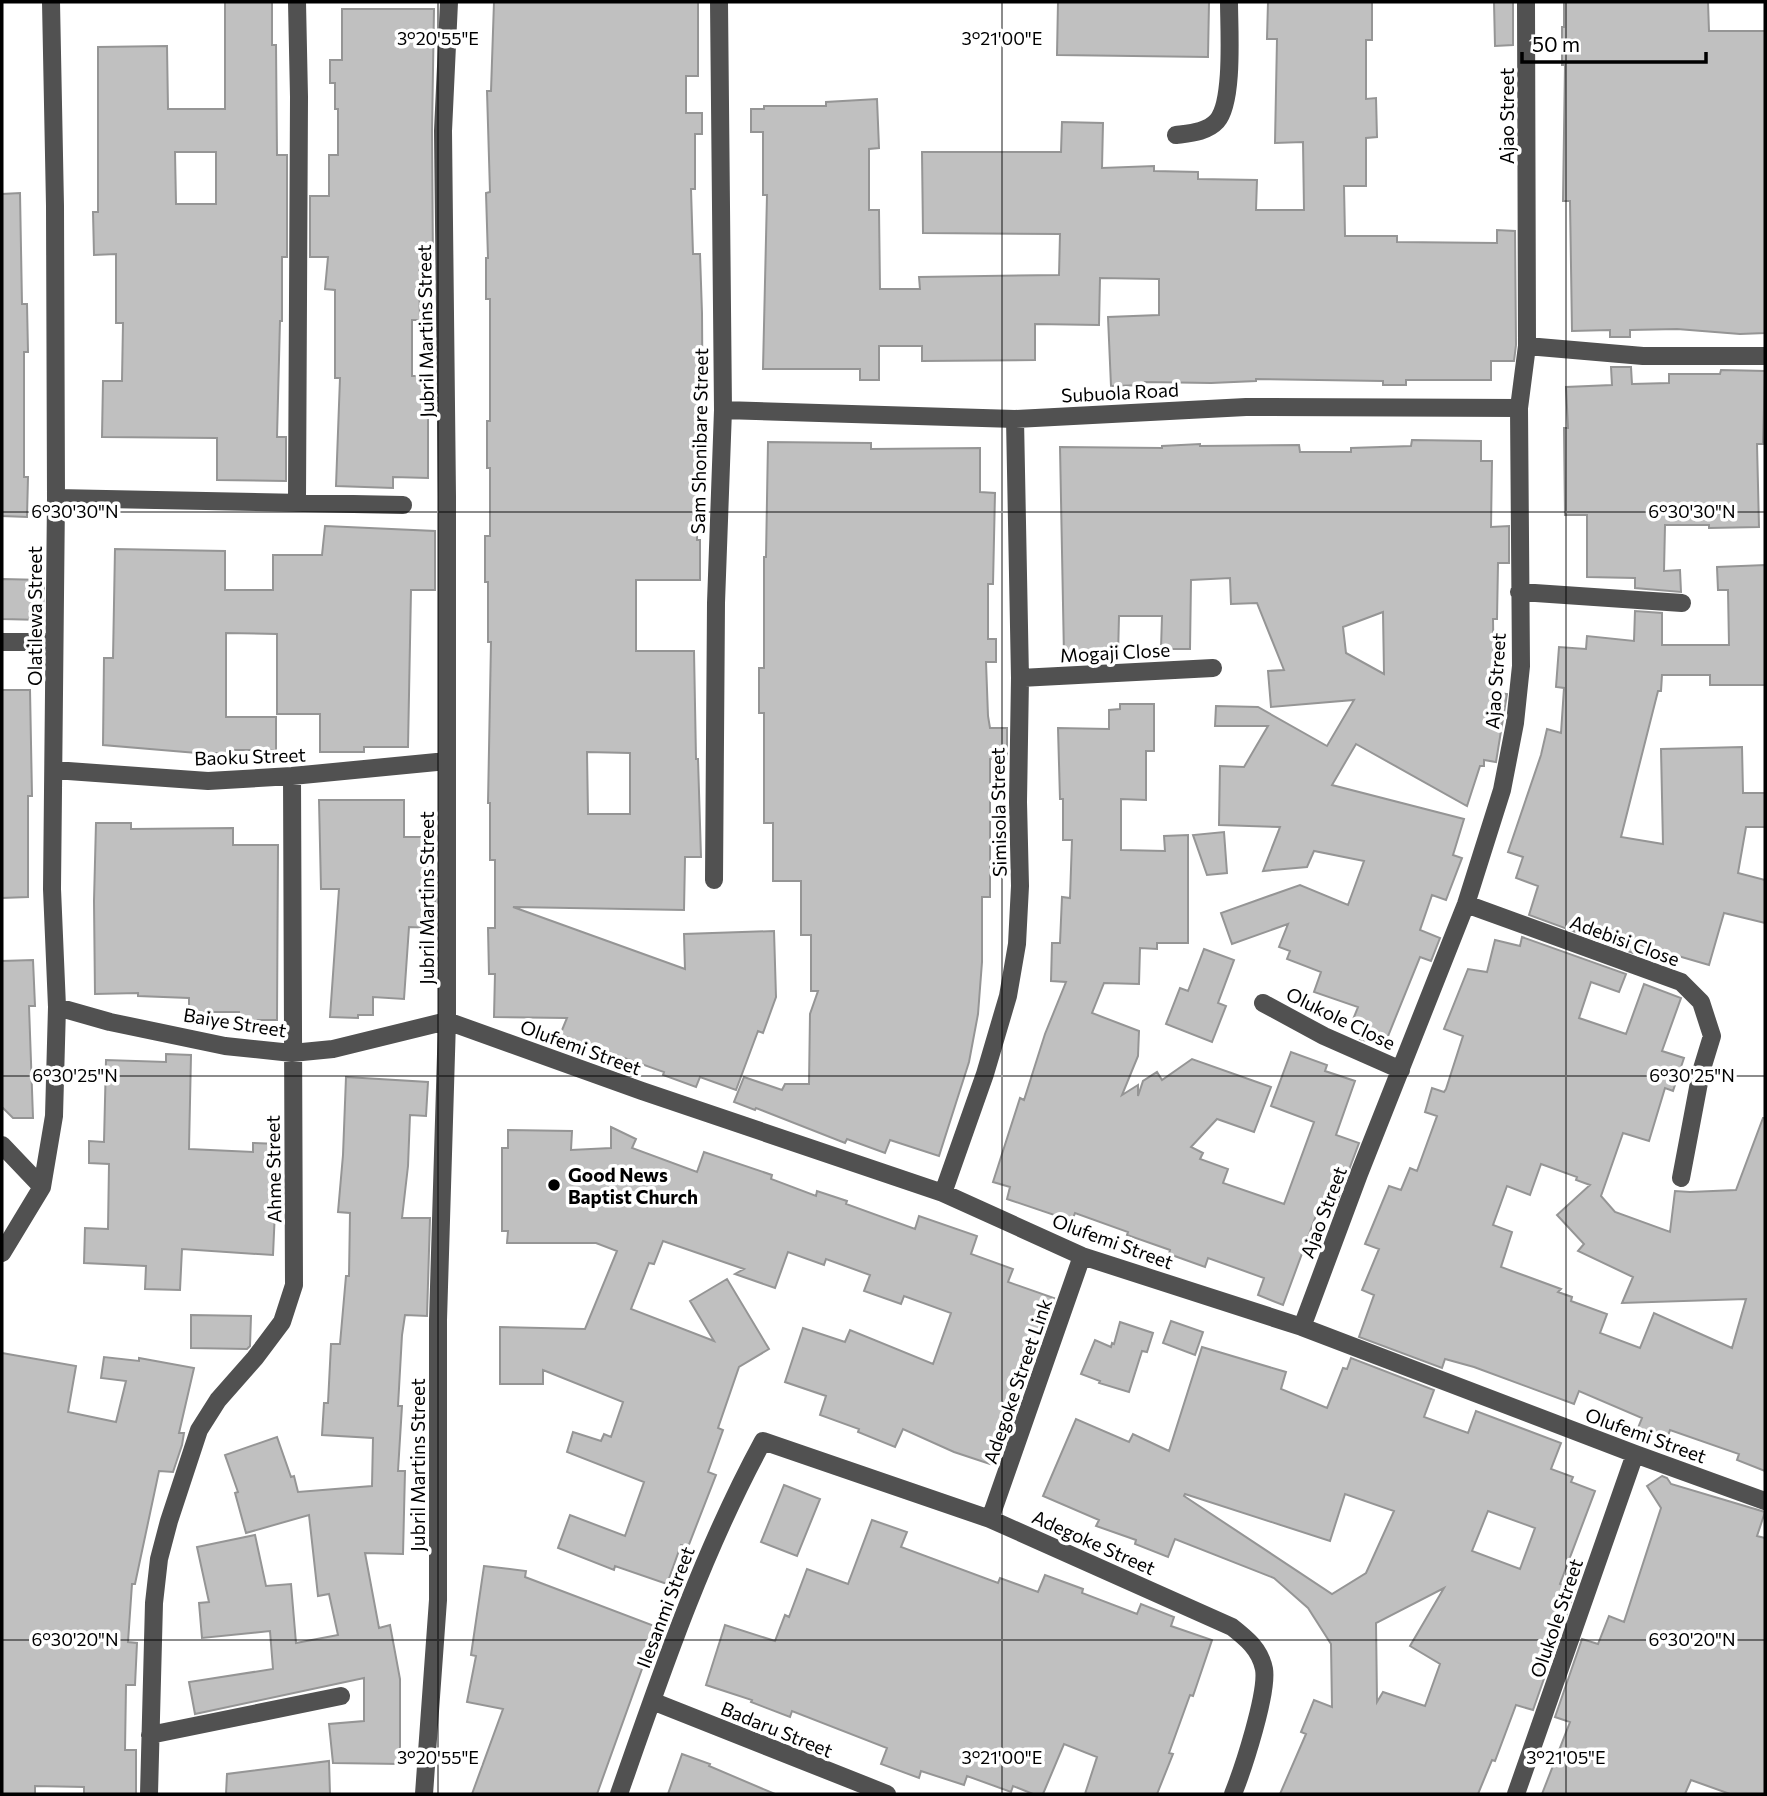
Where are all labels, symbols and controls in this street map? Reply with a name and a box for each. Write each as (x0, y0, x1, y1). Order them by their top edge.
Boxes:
scale bar (1522, 21, 1706, 65)
text: 3°20'55"E (397, 27, 479, 49)
text: 3°21'00"E (962, 27, 1042, 49)
text: 50 m (1532, 31, 1580, 56)
street label: Ajao Street (1495, 68, 1518, 164)
street label: Jubril Martins Street (412, 244, 438, 418)
street label: Sam Shonibare Street (686, 347, 712, 534)
street label: Subuola Road (1061, 377, 1179, 407)
text: 6°30'30"N (31, 500, 119, 522)
text: 6°30'30"N (1648, 500, 1736, 522)
street label: Olatilewa Street (23, 546, 46, 686)
street label: Ajao Street (1480, 632, 1510, 730)
street label: Mogaji Close (1059, 638, 1171, 666)
street label: Baoku Street (194, 743, 306, 769)
street label: Simisola Street (985, 747, 1011, 877)
street label: Jubril Martins Street (415, 811, 438, 985)
street label: Adebisi Close (1567, 910, 1683, 970)
street label: Olukole Close (1283, 982, 1399, 1054)
street label: Baiye Street (182, 1003, 288, 1042)
street label: Olufemi Street (517, 1015, 645, 1080)
text: 6°30'25"N (32, 1064, 118, 1086)
text: 6°30'25"N (1649, 1064, 1735, 1086)
street label: Ahme Street (261, 1115, 285, 1223)
place label: Good News Baptist Church (568, 1163, 698, 1208)
street label: Ajao Street (1295, 1163, 1351, 1261)
marker: Good News Baptist Church (546, 1177, 562, 1193)
street label: Olufemi Street (1049, 1209, 1177, 1274)
street label: Adegoke Street Link (978, 1295, 1056, 1467)
street label: Jubril Martins Street (406, 1378, 429, 1552)
street label: Olufemi Street (1582, 1403, 1710, 1468)
street label: Adegoke Street (1029, 1505, 1159, 1580)
street label: Ilesanmi Street (631, 1543, 699, 1671)
street label: Olukole Street (1525, 1555, 1587, 1681)
text: 6°30'20"N (32, 1628, 118, 1650)
text: 6°30'20"N (1649, 1628, 1735, 1650)
street label: Badaru Street (718, 1696, 837, 1762)
text: 3°20'55"E (397, 1746, 479, 1768)
text: 3°21'00"E (962, 1746, 1042, 1768)
text: 3°21'05"E (1526, 1746, 1606, 1768)

